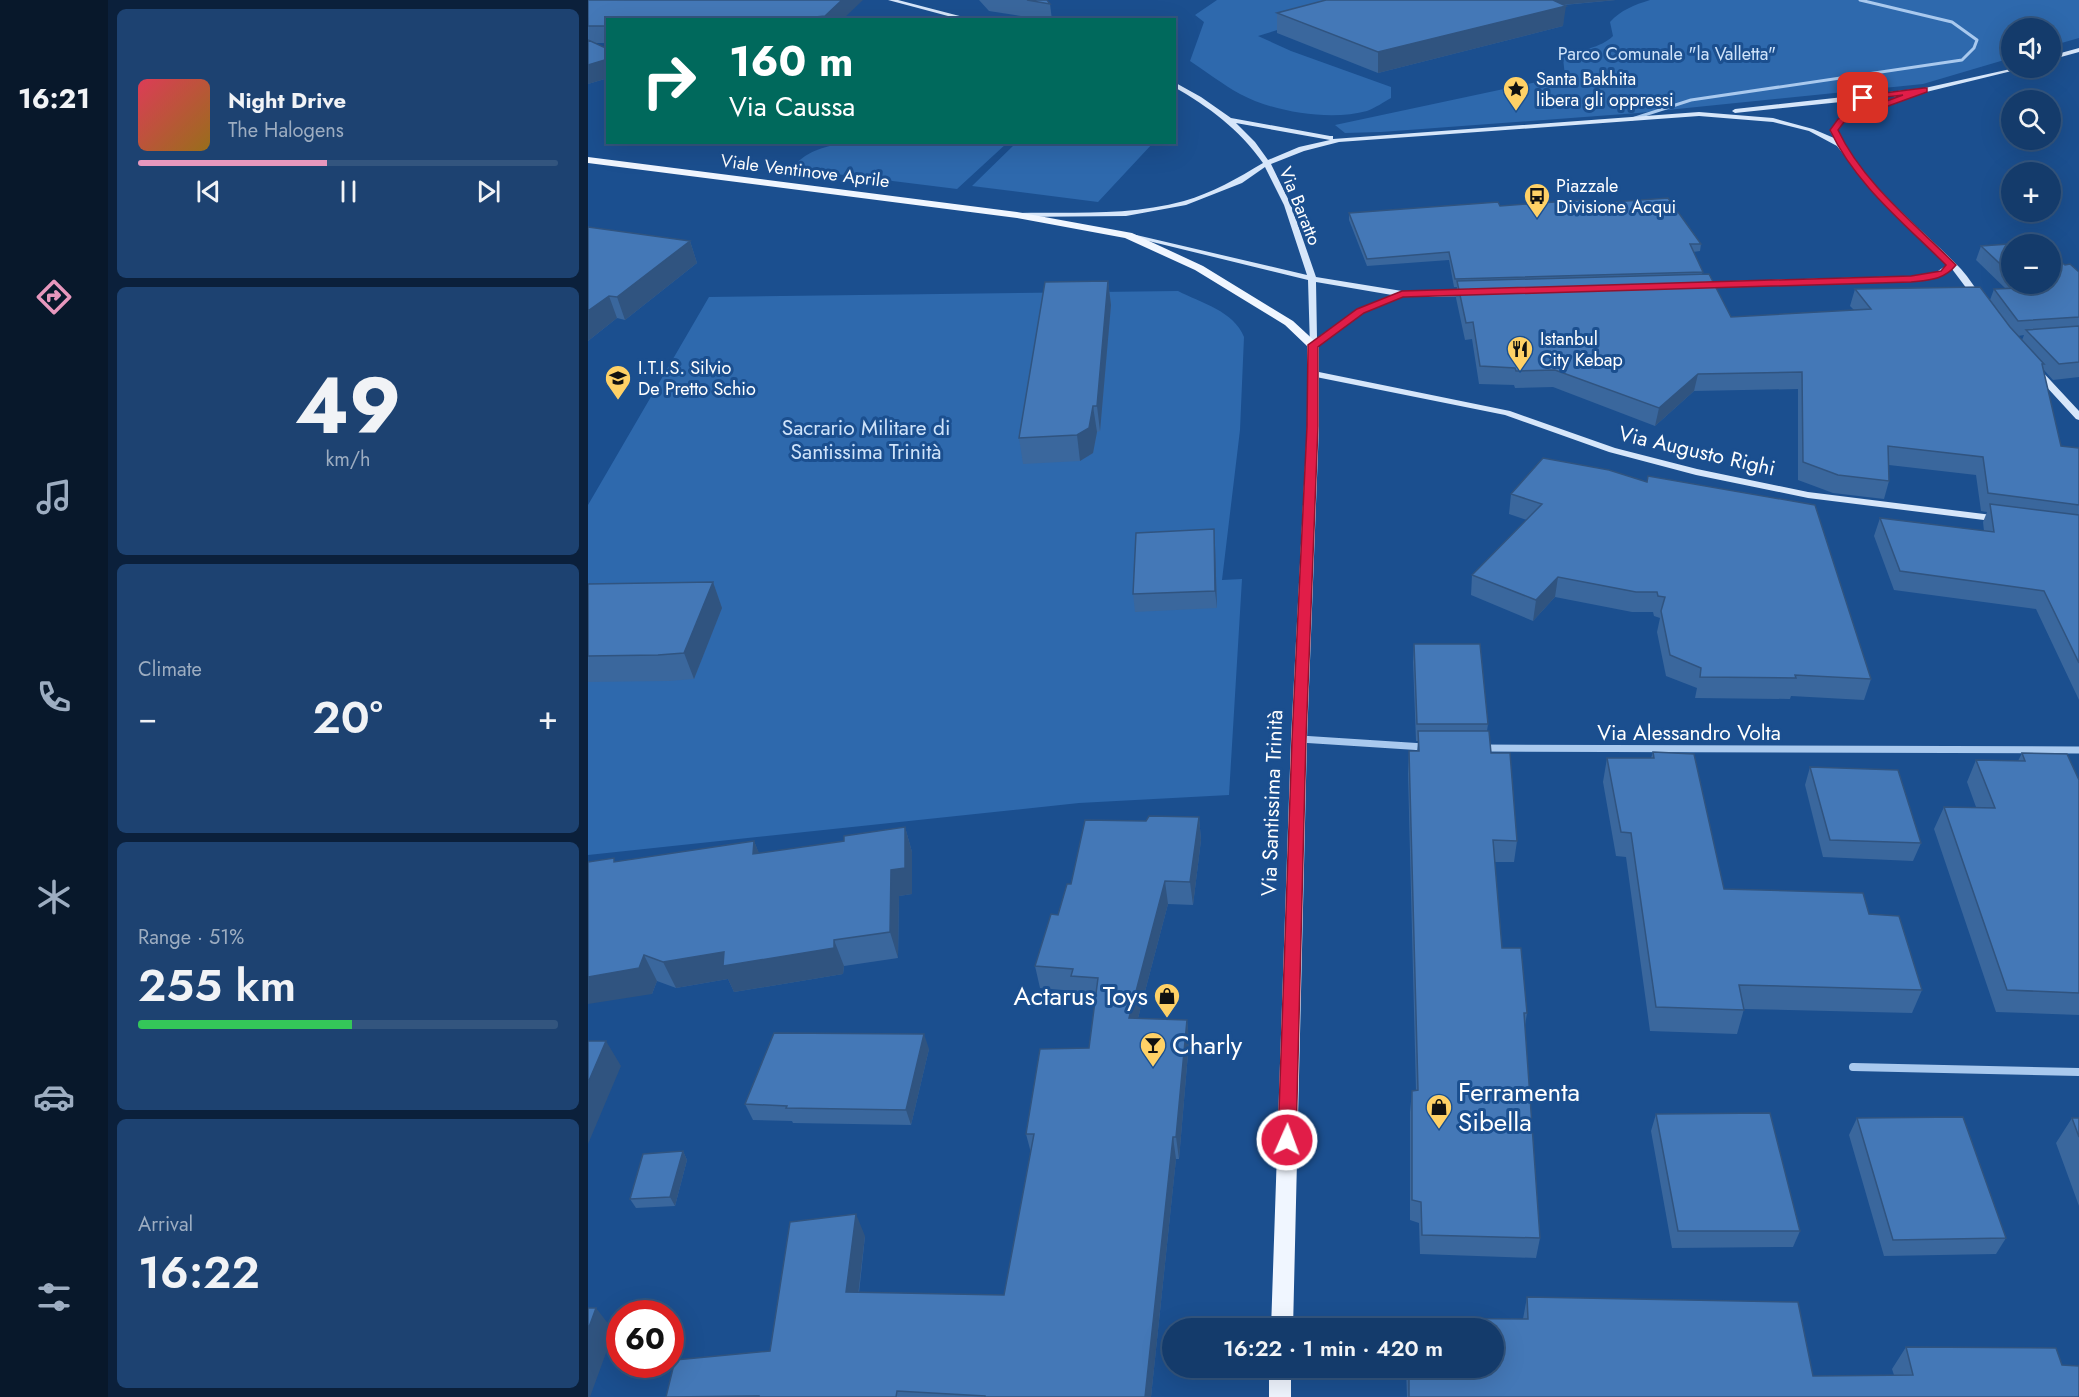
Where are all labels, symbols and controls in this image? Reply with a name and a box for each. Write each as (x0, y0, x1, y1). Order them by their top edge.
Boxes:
map controls (2001, 18, 2061, 294)
button: sound (2001, 18, 2061, 78)
text: 160 m (729, 31, 853, 92)
park label: Parco Comunale "la Valletta" (1558, 41, 1776, 67)
icon: right (630, 42, 708, 120)
place label: Santa Bakhita libera gli oppressi (1536, 66, 1674, 113)
pin (1837, 72, 1888, 123)
place icon: Santa Bakhita libera gli oppressi (1501, 74, 1531, 112)
text: 16:21 (18, 79, 90, 118)
icon: arrive (1846, 81, 1879, 114)
text: Night Drive (228, 84, 346, 116)
text: Via Caussa (729, 87, 855, 126)
button: search (2001, 90, 2061, 150)
text: The Halogens (228, 116, 344, 145)
street label: Viale Ventinove Aprile (719, 148, 891, 194)
button: + (2001, 162, 2061, 222)
street label: Via Baratto (1272, 163, 1328, 249)
place label: Piazzale Divisione Acqui (1556, 173, 1676, 220)
icon: previous (192, 175, 225, 208)
icon: pause (332, 175, 365, 208)
icon: next (472, 175, 505, 208)
bus stop icon: Piazzale Divisione Acqui (1522, 181, 1552, 219)
button: − (2001, 234, 2061, 294)
icon: directions (33, 276, 75, 318)
place label: Istanbul City Kebap (1540, 326, 1623, 373)
restaurant icon: Istanbul City Kebap (1505, 334, 1535, 372)
text: 49 (295, 350, 401, 462)
place label: I.T.I.S. Silvio De Pretto Schio (638, 355, 756, 402)
school or university icon: I.T.I.S. Silvio De Pretto Schio (603, 363, 633, 401)
park label: Sacrario Militare di Santissima Trinità (782, 413, 950, 467)
street label: Via Augusto Righi (1616, 418, 1778, 484)
text: km/h (325, 445, 371, 474)
icon: music (33, 476, 75, 518)
text: Climate (138, 655, 202, 684)
icon: phone (33, 676, 75, 718)
text: 20° (312, 685, 383, 750)
text: − (138, 694, 157, 741)
text: + (538, 694, 558, 741)
street label: Via Santissima Trinità (1254, 709, 1290, 897)
street label: Via Alessandro Volta (1597, 718, 1781, 748)
icon: climate (33, 876, 75, 918)
text: Range · 51% (138, 923, 244, 952)
text: 255 km (138, 953, 296, 1018)
place label: Actarus Toys (1014, 977, 1148, 1015)
shop icon: Actarus Toys (1152, 981, 1182, 1019)
place label: Charly (1172, 1026, 1243, 1064)
bar icon: Charly (1138, 1030, 1168, 1068)
place label: Ferramenta Sibella (1458, 1073, 1580, 1141)
icon: car (33, 1076, 75, 1118)
shop icon: Ferramenta Sibella (1424, 1092, 1454, 1130)
position arrow (1255, 1108, 1319, 1172)
text: Arrival (138, 1210, 193, 1239)
text: 16:22 (138, 1240, 260, 1305)
icon: filters (33, 1276, 75, 1318)
speed limit sign: 60 (606, 1300, 684, 1378)
text: 16:22 · 1 min · 420 m (1223, 1332, 1443, 1364)

